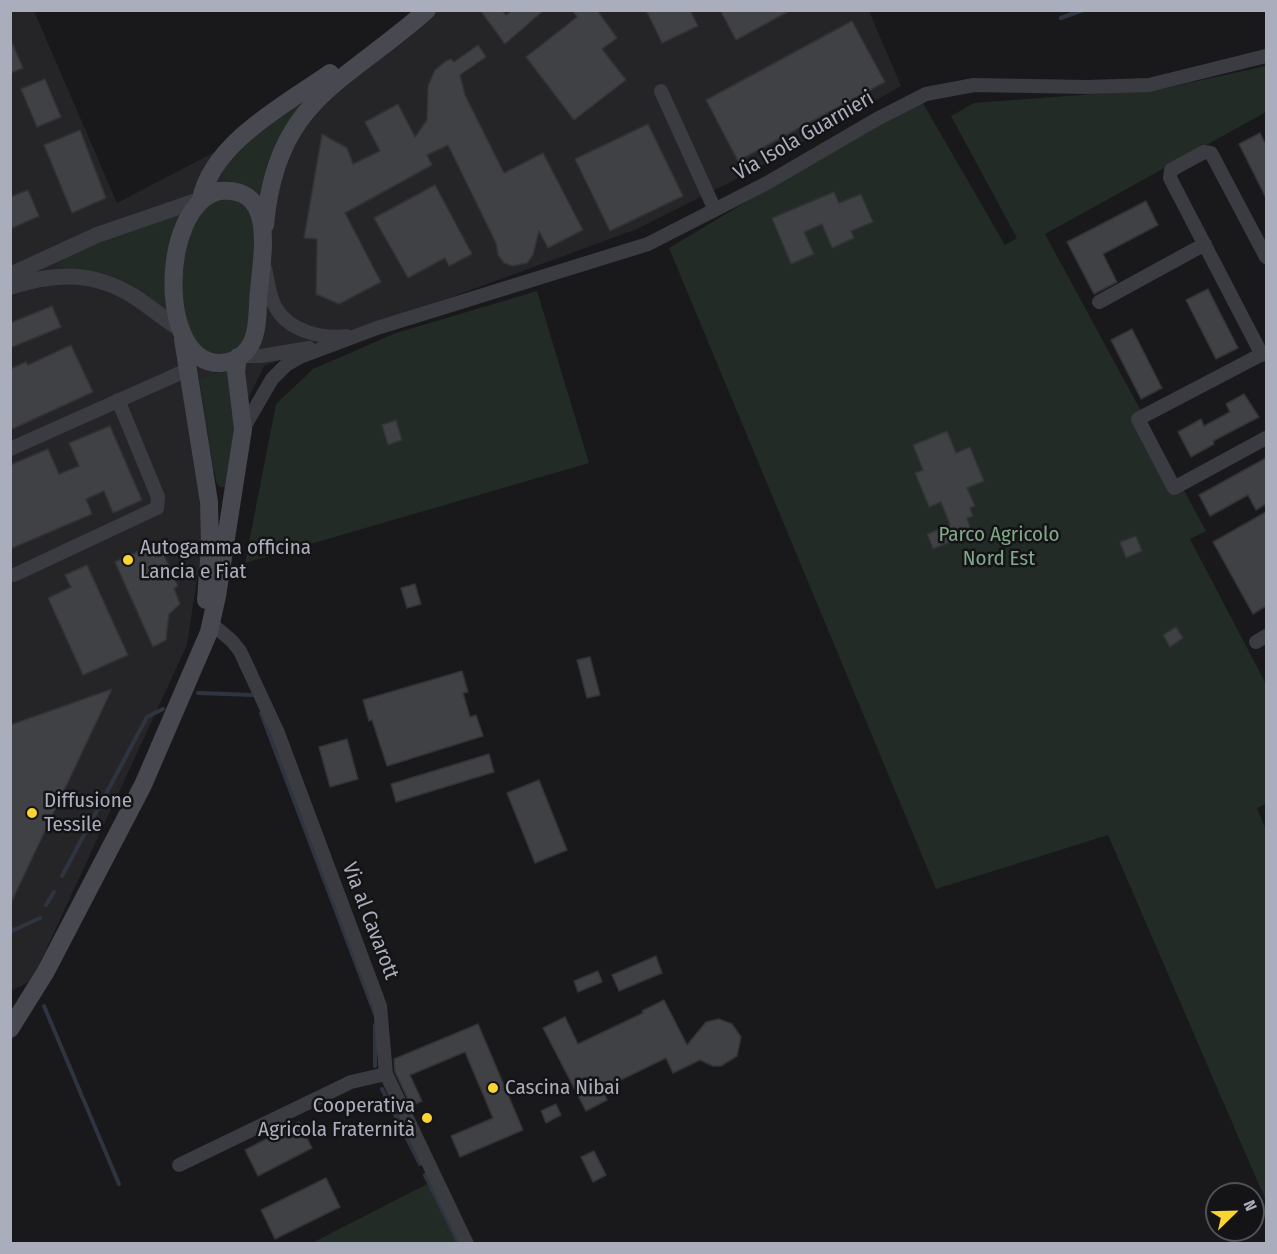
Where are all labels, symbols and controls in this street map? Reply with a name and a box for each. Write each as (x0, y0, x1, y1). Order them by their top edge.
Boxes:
street label: Via Isola Guarnieri (730, 86, 878, 186)
park label: Parco Agricolo Nord Est (938, 522, 1060, 572)
place label: Autogamma officina Lancia e Fiat (140, 535, 311, 585)
marker: Autogamma officina Lancia e Fiat (121, 553, 135, 567)
place label: Diffusione Tessile (44, 788, 132, 838)
marker: Diffusione Tessile (25, 806, 39, 820)
street label: Via al Cavarott (336, 859, 404, 983)
place label: Cascina Nibai (505, 1075, 620, 1101)
marker: Cascina Nibai (486, 1081, 500, 1095)
place label: Cooperativa Agricola Fraternità (258, 1093, 415, 1143)
marker: Cooperativa Agricola Fraternità (420, 1111, 434, 1125)
north arrow (1205, 1182, 1265, 1242)
text: N (1240, 1197, 1261, 1214)

